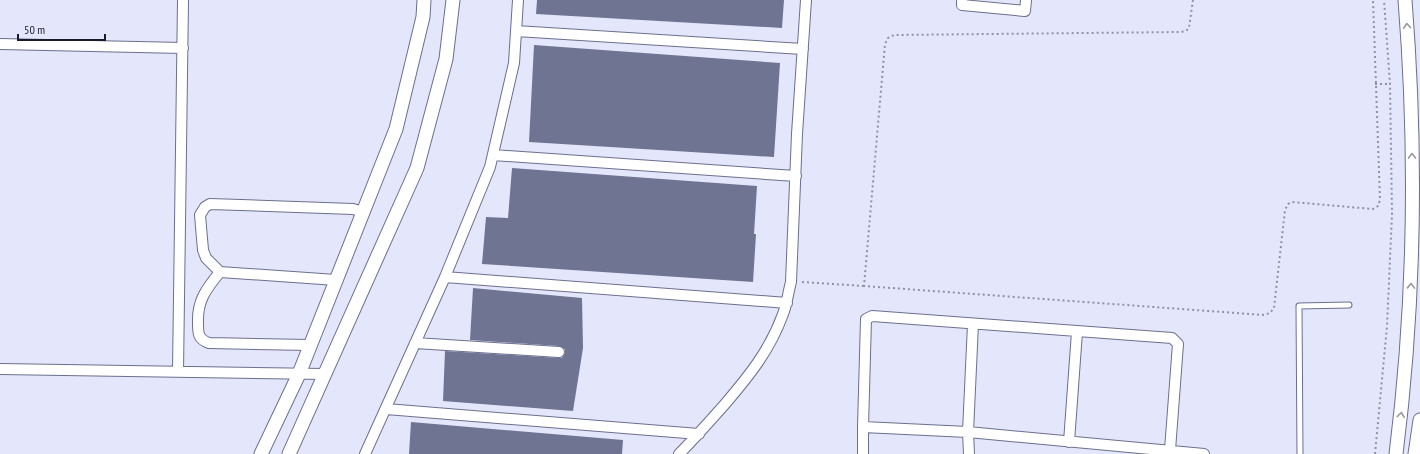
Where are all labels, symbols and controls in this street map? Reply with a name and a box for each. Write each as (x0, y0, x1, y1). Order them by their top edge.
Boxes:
scale bar (18, 16, 105, 42)
text: 50 m (24, 22, 45, 37)
one-way arrow (1402, 23, 1411, 29)
one-way arrow (1408, 153, 1416, 159)
one-way arrow (1406, 283, 1415, 289)
one-way arrow (1396, 412, 1405, 418)

